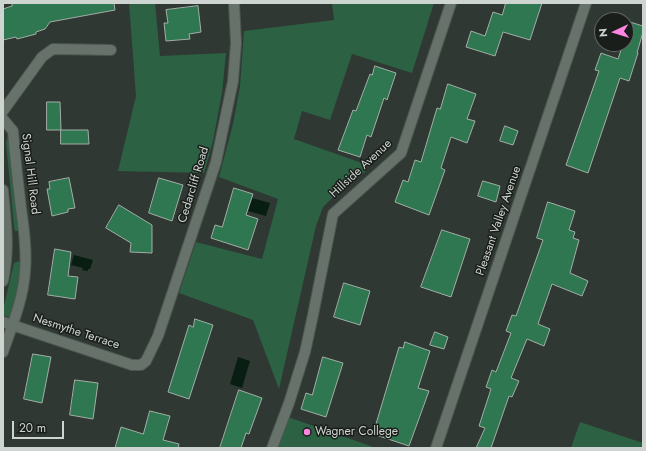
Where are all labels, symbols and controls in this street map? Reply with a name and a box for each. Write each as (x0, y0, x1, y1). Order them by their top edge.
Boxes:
north arrow (594, 12, 634, 52)
text: N (595, 28, 611, 38)
street label: Signal Hill Road (18, 133, 42, 215)
street label: Hillside Avenue (327, 137, 395, 201)
street label: Cedarcliff Road (176, 145, 212, 225)
street label: Pleasant Valley Avenue (473, 164, 525, 278)
street label: Nesmythe Terrace (31, 311, 121, 353)
scale bar (14, 413, 66, 439)
text: 20 m (19, 419, 46, 437)
place label: Wagner College (315, 425, 398, 439)
marker: Wagner College (302, 427, 312, 437)

